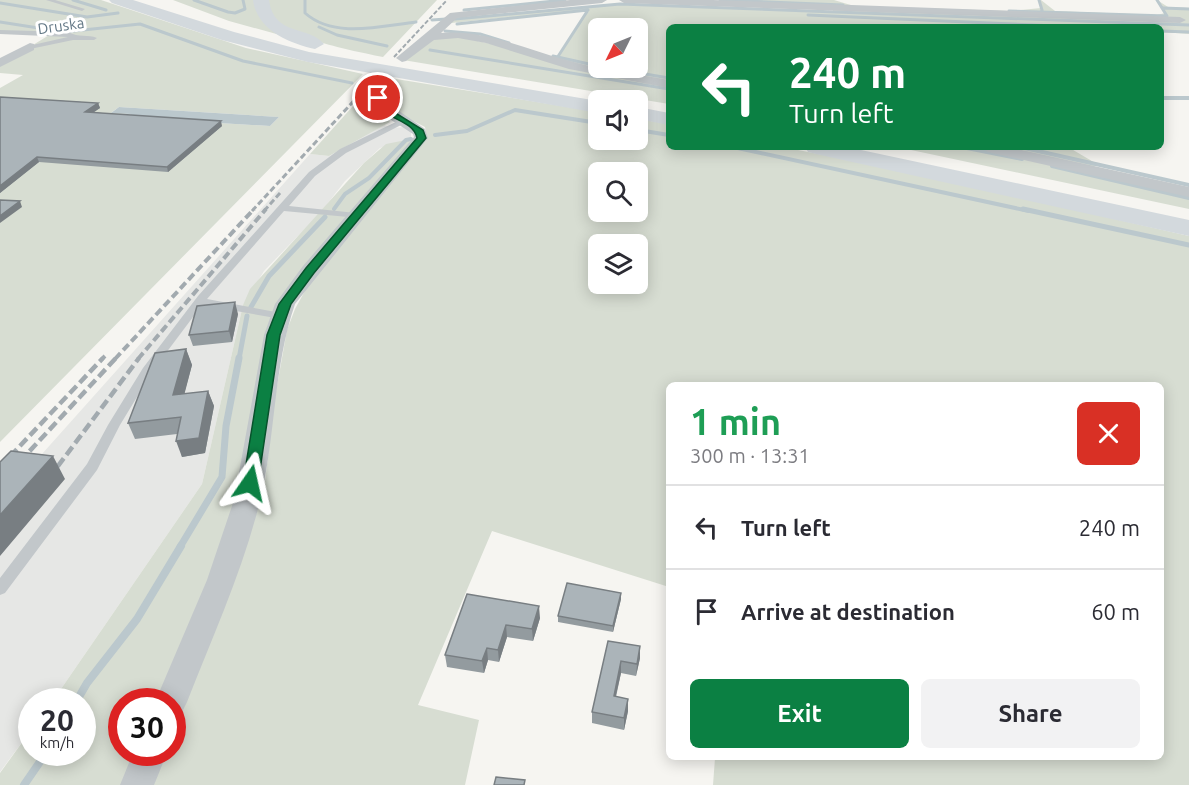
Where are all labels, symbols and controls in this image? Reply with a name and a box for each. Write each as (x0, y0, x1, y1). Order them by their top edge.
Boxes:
street label: Druska (37, 14, 85, 37)
north arrow (588, 18, 648, 78)
map controls (588, 18, 648, 294)
icon: left (690, 48, 768, 126)
text: 240 m (789, 49, 906, 96)
pin (352, 72, 403, 123)
icon: arrive (361, 81, 394, 114)
button: sound (588, 90, 648, 150)
text: Turn left (789, 98, 893, 128)
button: search (588, 162, 648, 222)
button: layers (588, 234, 648, 294)
text: 1 min (690, 401, 781, 442)
button: close (1077, 402, 1140, 465)
text: 300 m · 13:31 (690, 444, 810, 467)
position arrow (218, 451, 282, 515)
icon: left (690, 511, 723, 544)
text: Turn left (741, 515, 831, 540)
text: 240 m (1079, 515, 1140, 540)
icon: arrive (690, 595, 723, 628)
text: Arrive at destination (741, 599, 955, 624)
text: 60 m (1091, 599, 1140, 624)
button: Exit (690, 679, 909, 748)
button: Share (921, 679, 1140, 748)
speed limit sign: 30 (108, 688, 186, 766)
text: 20 (40, 703, 74, 737)
text: km/h (40, 734, 74, 751)

